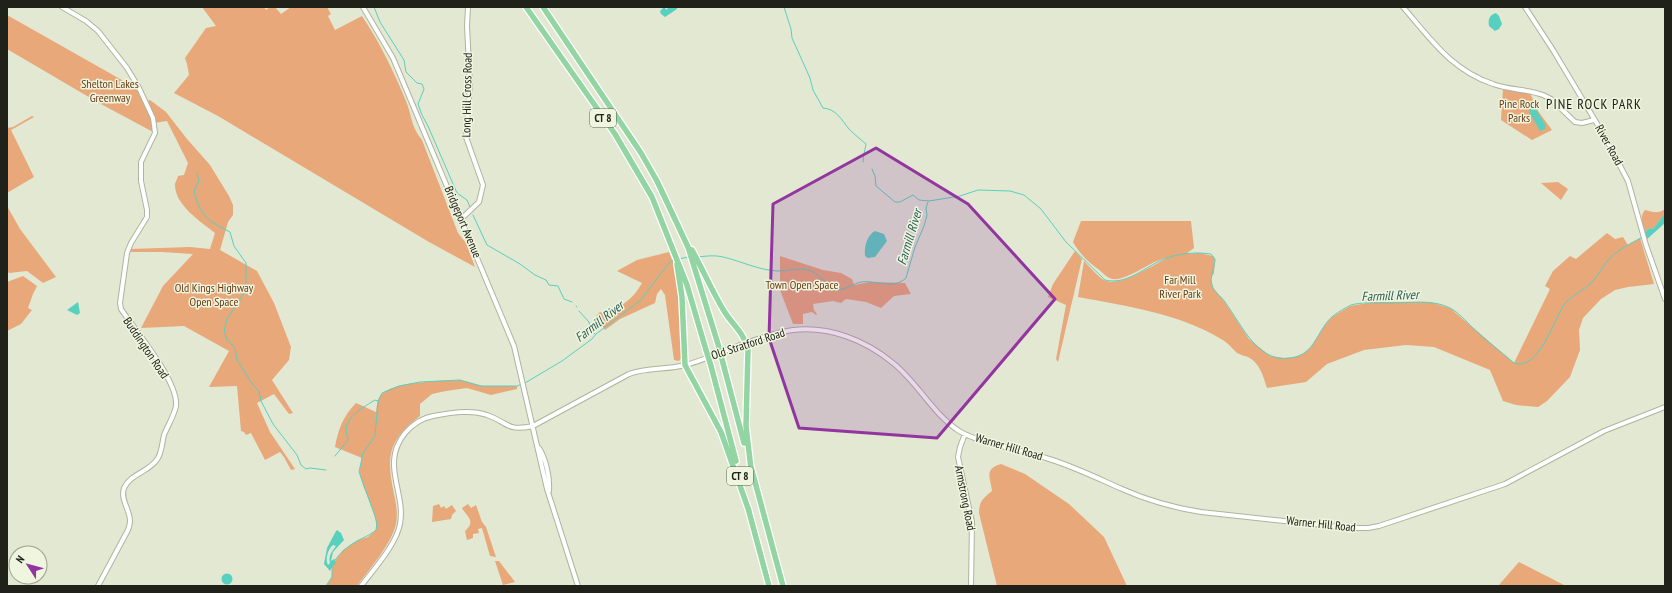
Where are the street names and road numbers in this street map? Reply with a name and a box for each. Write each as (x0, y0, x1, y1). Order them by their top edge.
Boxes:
street label: Long Hill Cross Road (458, 52, 475, 137)
road number: CT 8 (590, 109, 616, 127)
street label: River Road (1592, 122, 1627, 168)
street label: Bridgeport Avenue (442, 184, 485, 260)
street label: Buddington Road (120, 314, 172, 381)
street label: Old Stratford Road (709, 325, 787, 362)
street label: Warner Hill Road (974, 430, 1045, 463)
street label: Armstrong Road (952, 464, 979, 532)
road number: CT 8 (727, 467, 753, 485)
street label: Warner Hill Road (1286, 512, 1356, 535)

